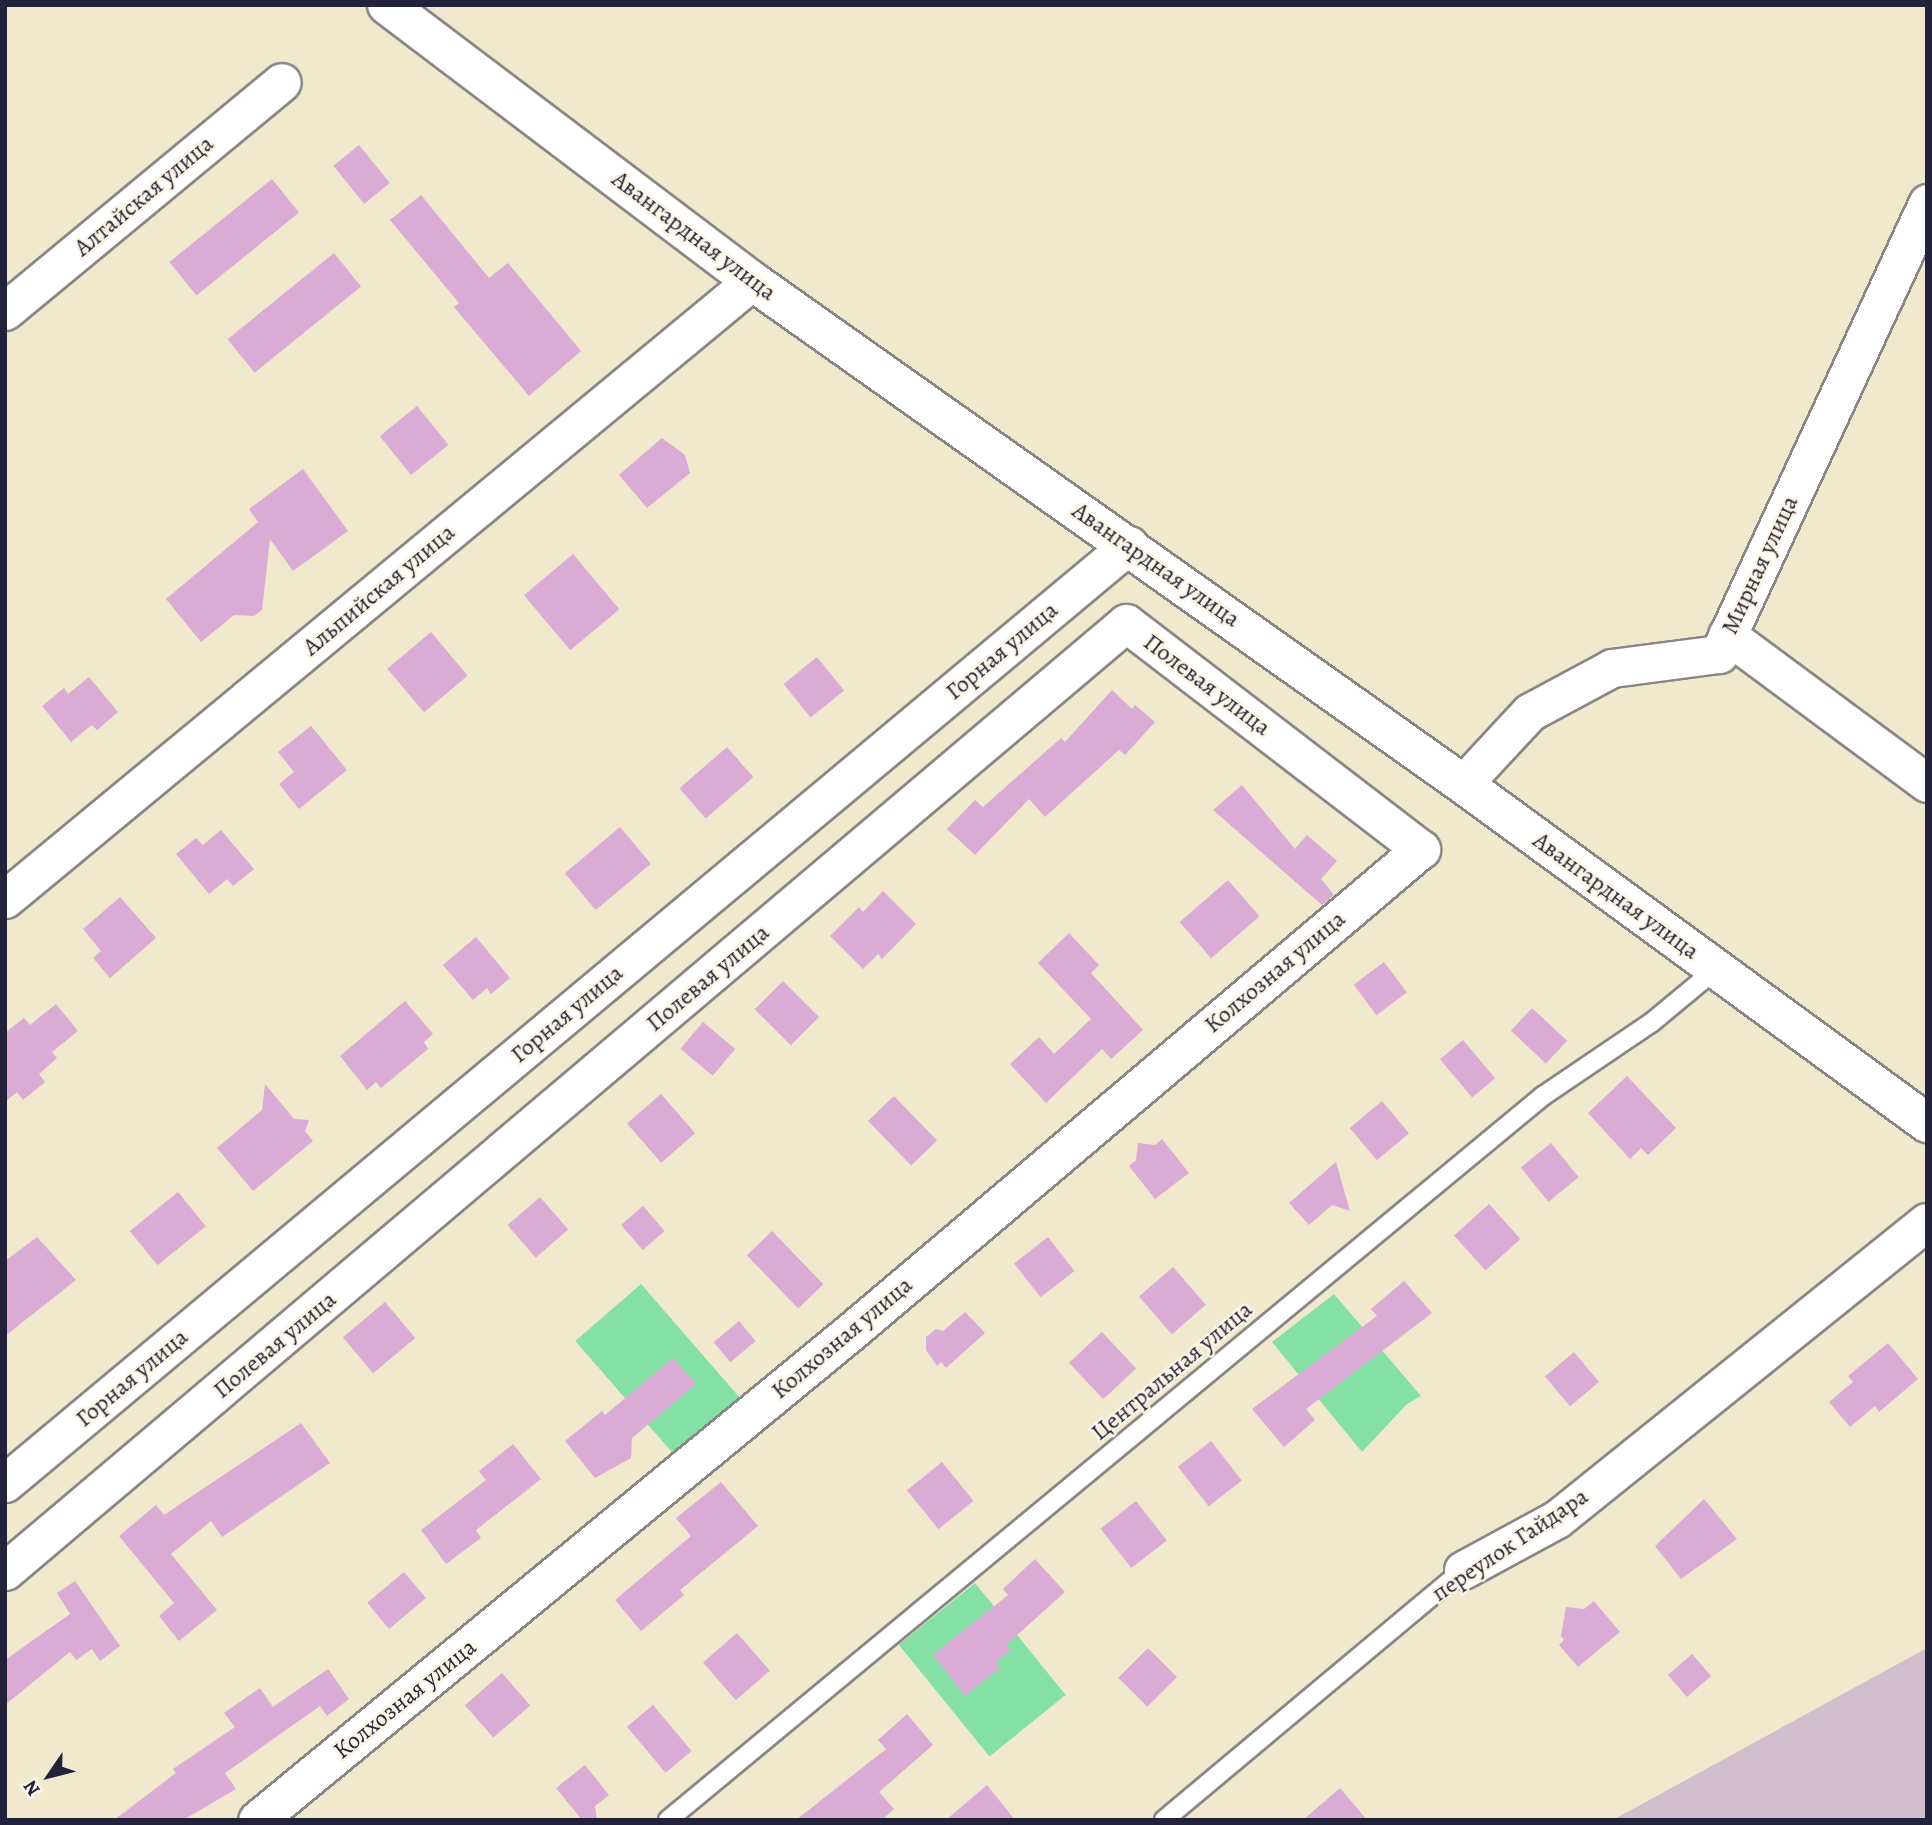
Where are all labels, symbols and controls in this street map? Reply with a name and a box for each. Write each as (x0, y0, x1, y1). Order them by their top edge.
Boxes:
street label: Алтайская улица (69, 129, 219, 263)
street label: Авангардная улица (606, 165, 782, 307)
street label: Мирная улица (1715, 491, 1805, 639)
street label: Авангардная улица (1067, 496, 1245, 634)
street label: Альпийская улица (297, 518, 461, 662)
street label: Горная улица (940, 596, 1064, 706)
street label: Полевая улица (1138, 628, 1276, 742)
street label: Авангардная улица (1527, 826, 1705, 966)
street label: Колхозная улица (1199, 905, 1351, 1039)
street label: Полевая улица (641, 918, 775, 1038)
street label: Горная улица (505, 959, 629, 1069)
street label: Колхозная улица (766, 1271, 918, 1405)
street label: Полевая улица (208, 1285, 342, 1405)
street label: Центральная улица (1086, 1295, 1258, 1447)
street label: Горная улица (70, 1323, 194, 1433)
street label: переулок Гайдара (1426, 1482, 1594, 1608)
street label: Колхозная улица (328, 1633, 482, 1765)
north arrow (14, 1741, 84, 1811)
text: N (17, 1775, 46, 1801)

